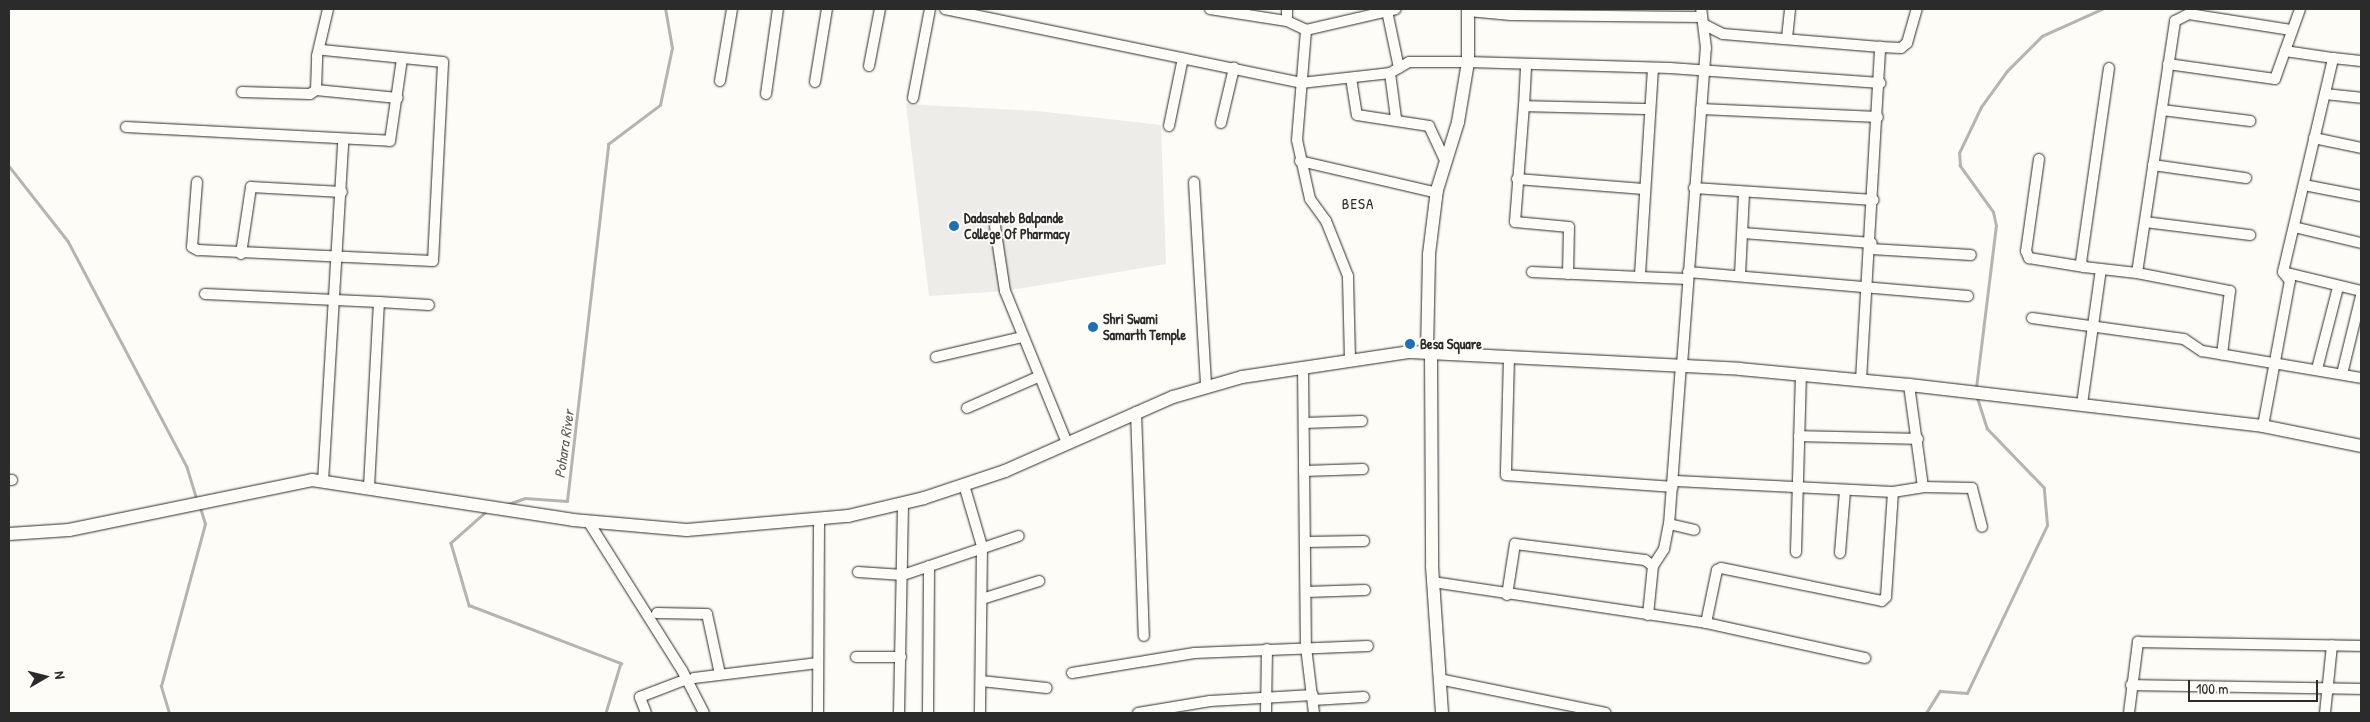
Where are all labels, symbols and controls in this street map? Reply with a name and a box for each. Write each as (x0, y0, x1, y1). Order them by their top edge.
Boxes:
district label: BESA (1341, 195, 1375, 213)
place label: Dadasaheb Balpande College Of Pharmacy (964, 210, 1070, 242)
marker: Dadasaheb Balpande College Of Pharmacy (948, 220, 960, 232)
place label: Shri Swami Samarth Temple (1103, 311, 1186, 344)
marker: Shri Swami Samarth Temple (1087, 321, 1099, 333)
place label: Besa Square (1420, 336, 1482, 352)
marker: Besa Square (1404, 338, 1416, 350)
water label: Pohara River (550, 409, 578, 479)
north arrow (20, 652, 70, 702)
text: N (50, 670, 70, 680)
scale bar (2190, 670, 2320, 702)
text: 100 m (2196, 678, 2229, 699)

